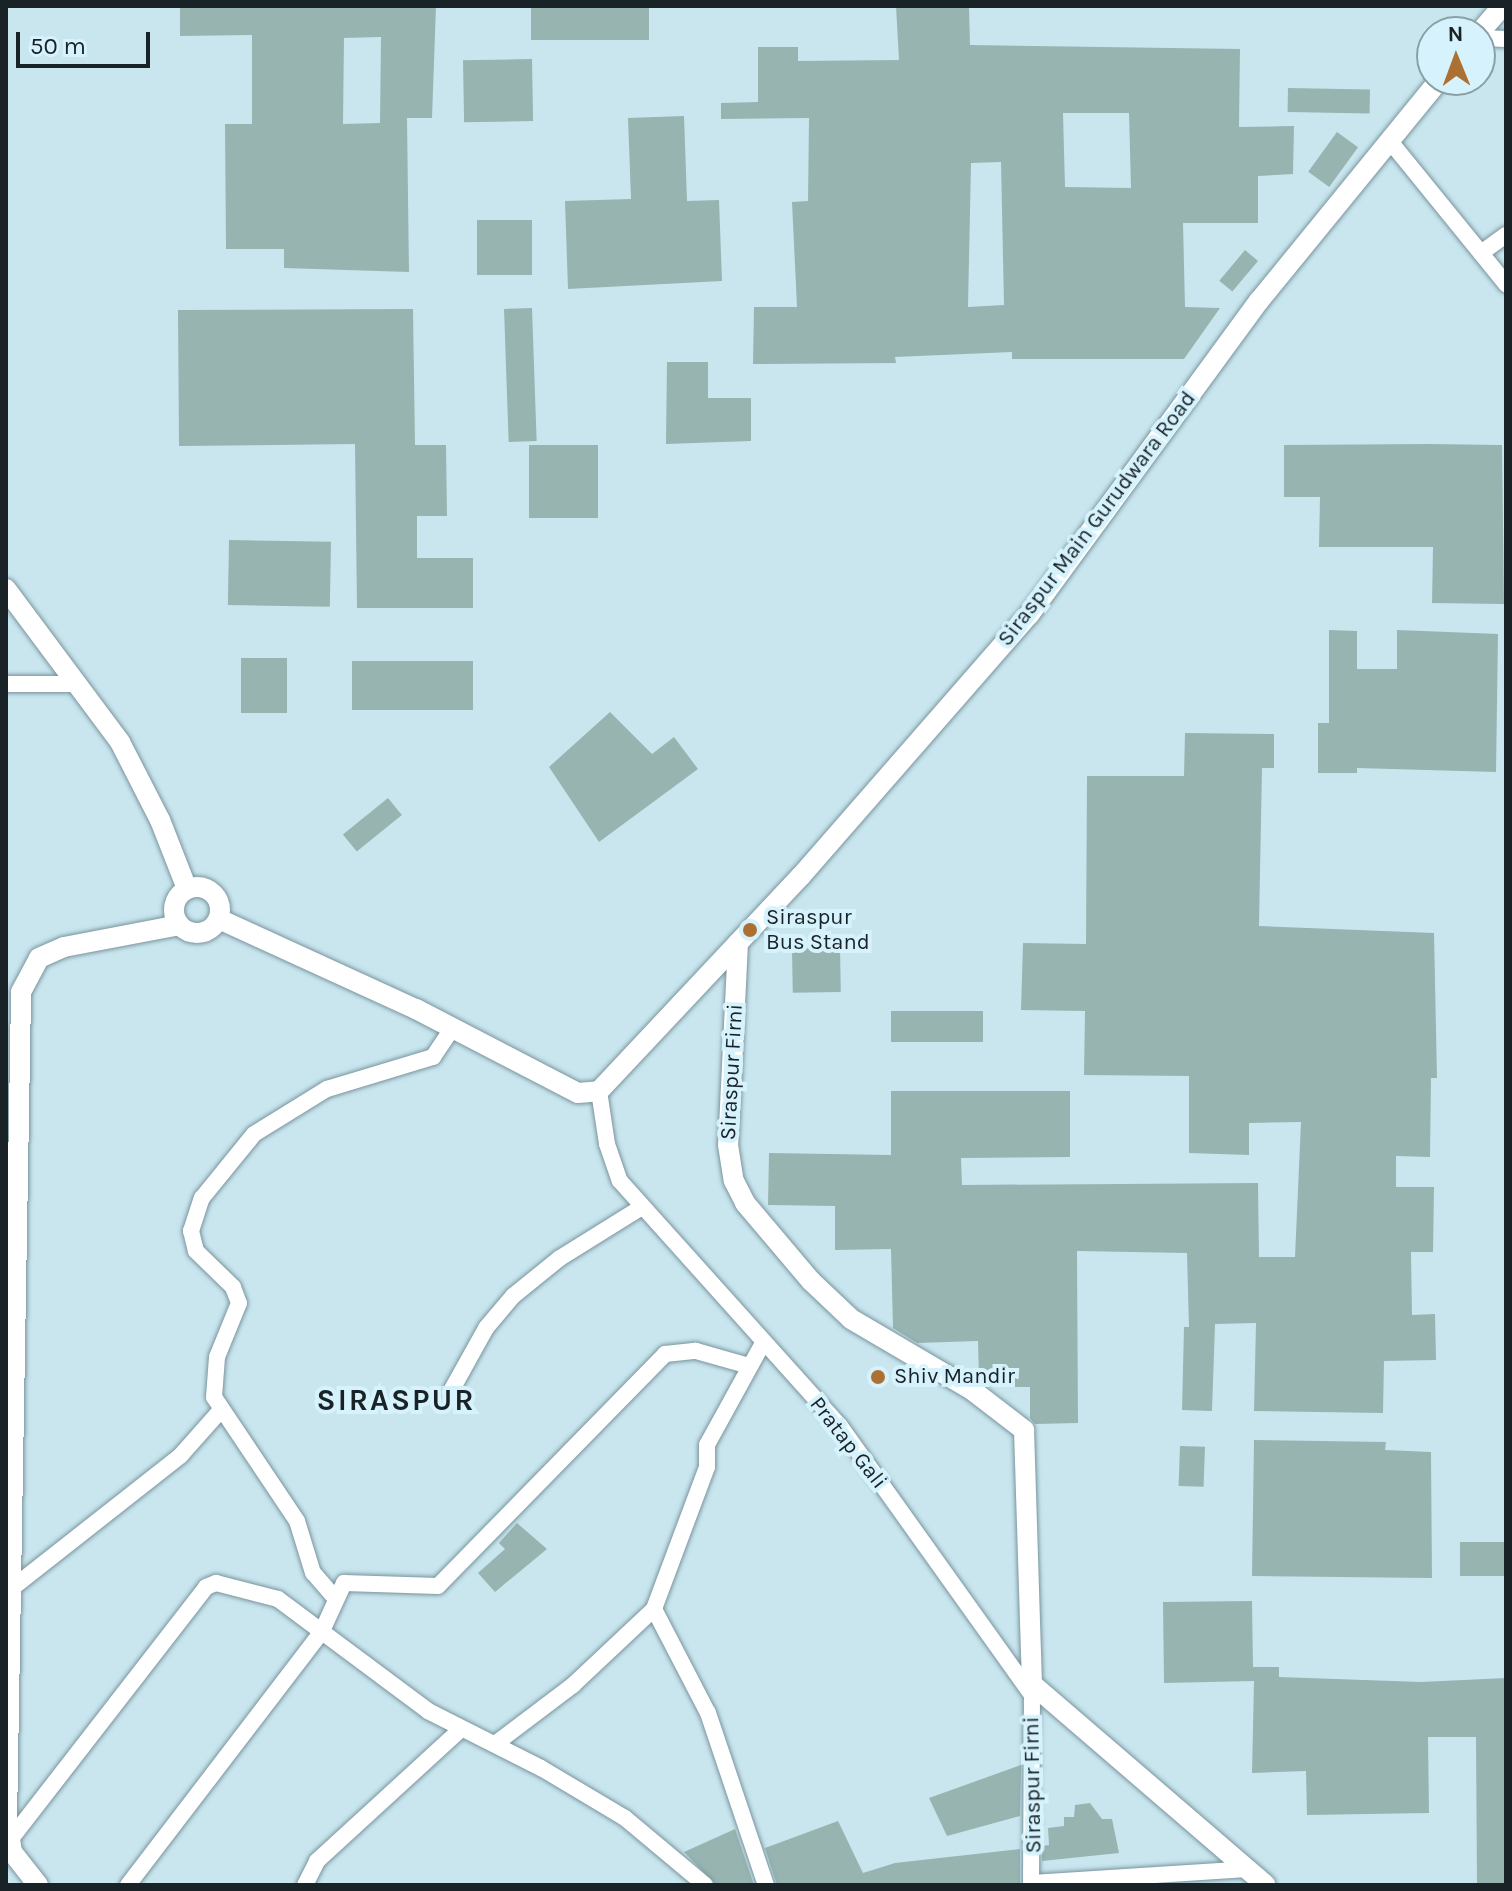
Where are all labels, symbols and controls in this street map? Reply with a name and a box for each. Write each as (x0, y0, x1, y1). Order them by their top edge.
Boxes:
scale bar (20, 16, 154, 66)
north arrow (1416, 16, 1496, 96)
text: N (1447, 21, 1464, 47)
text: 50 m (30, 32, 86, 60)
street label: Siraspur Main Gurudwara Road (992, 386, 1202, 652)
place label: Siraspur Bus Stand (766, 904, 870, 956)
marker: Siraspur Bus Stand (741, 921, 759, 939)
street label: Siraspur Firni (715, 1003, 749, 1141)
place label: Shiv Mandir (894, 1364, 1015, 1390)
marker: Shiv Mandir (869, 1368, 887, 1386)
district label: SIRASPUR (317, 1382, 475, 1418)
street label: Pratap Gali (804, 1392, 892, 1494)
street label: Siraspur Firni (1019, 1716, 1047, 1854)

